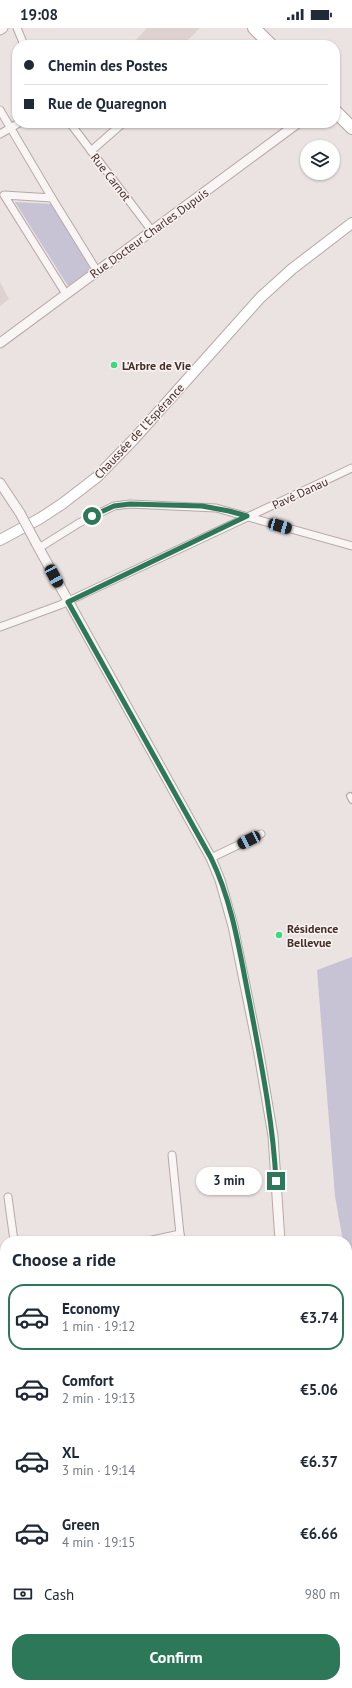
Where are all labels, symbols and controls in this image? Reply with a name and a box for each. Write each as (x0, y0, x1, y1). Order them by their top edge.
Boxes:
text: 19:08 (20, 5, 58, 24)
text: Chemin des Postes (48, 56, 168, 75)
text: Rue de Quaregnon (48, 94, 167, 113)
map controls (300, 140, 340, 180)
button: layers (300, 140, 340, 180)
street label: Rue Carnot (88, 150, 134, 204)
street label: Rue Docteur Charles Dupuis (87, 185, 211, 281)
place label: L'Arbre de Vie (122, 358, 191, 373)
marker: L'Arbre de Vie (109, 360, 119, 370)
street label: Chaussée de l'Espérance (91, 380, 187, 482)
street label: Pavé Danau (270, 474, 330, 512)
route start (83, 507, 101, 525)
car (267, 517, 293, 535)
car (43, 563, 65, 589)
car (236, 829, 262, 851)
place label: Résidence Bellevue (287, 921, 338, 950)
marker: Résidence Bellevue (274, 930, 284, 940)
callout: 3 min (196, 1167, 262, 1195)
text: 3 min (213, 1172, 245, 1189)
route end (267, 1172, 285, 1190)
text: Choose a ride (12, 1248, 116, 1271)
icon: car (14, 1299, 50, 1335)
text: Economy (62, 1299, 120, 1318)
text: €3.74 (300, 1308, 338, 1327)
text: 1 min · 19:12 (62, 1318, 135, 1335)
icon: car (14, 1371, 50, 1407)
text: Comfort (62, 1371, 114, 1390)
text: €5.06 (300, 1380, 338, 1399)
text: 2 min · 19:13 (62, 1390, 135, 1407)
icon: car (14, 1443, 50, 1479)
text: XL (62, 1443, 79, 1462)
text: €6.37 (300, 1452, 338, 1471)
text: 3 min · 19:14 (62, 1462, 135, 1479)
icon: car (14, 1515, 50, 1551)
text: Green (62, 1515, 100, 1534)
text: €6.66 (300, 1524, 338, 1543)
text: 4 min · 19:15 (62, 1534, 135, 1551)
icon: cash (12, 1583, 34, 1605)
text: Cash (44, 1585, 74, 1604)
text: 980 m (305, 1586, 340, 1603)
button: Confirm (12, 1634, 340, 1680)

